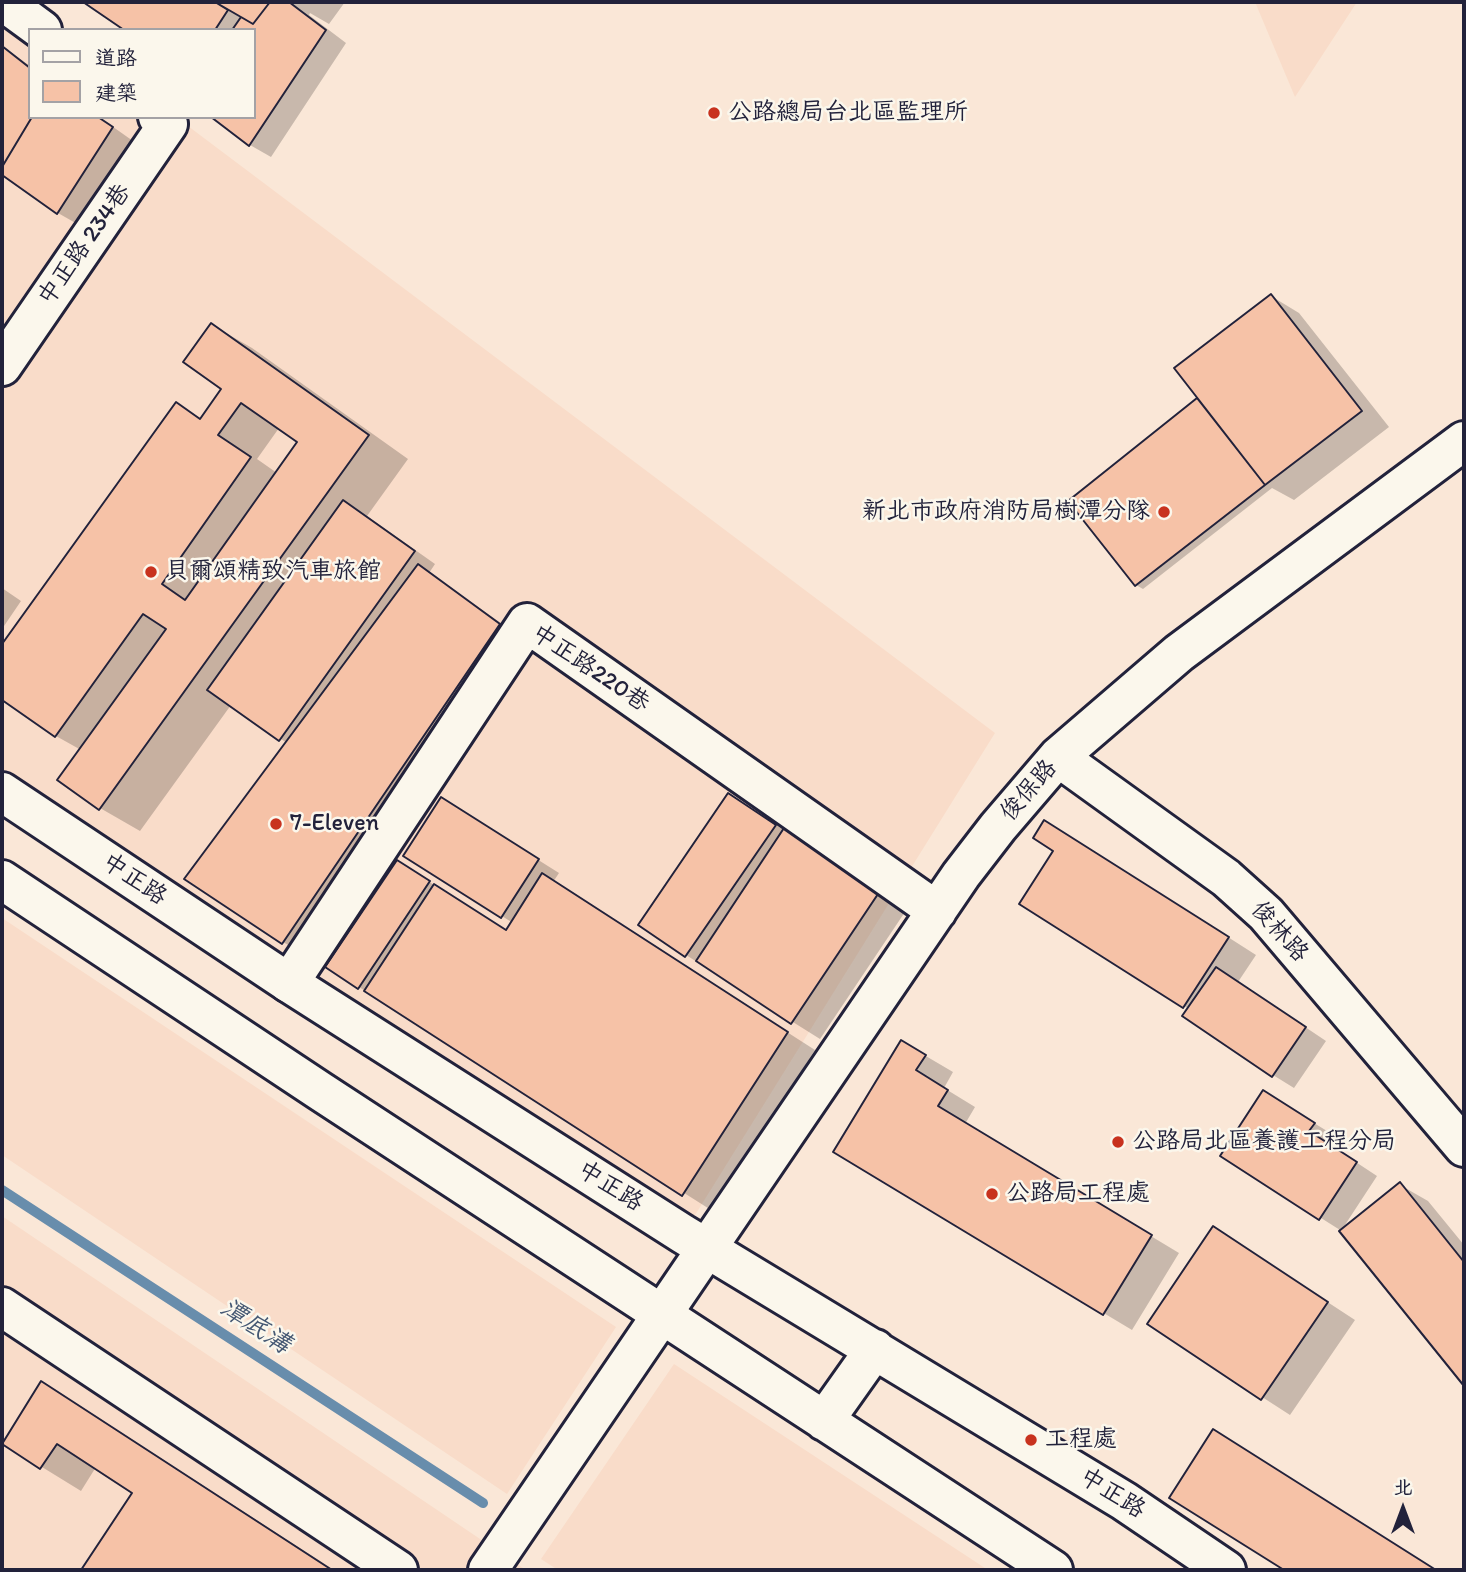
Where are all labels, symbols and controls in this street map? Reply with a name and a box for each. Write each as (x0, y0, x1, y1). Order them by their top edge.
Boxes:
legend (28, 28, 256, 119)
text: 道路 (95, 45, 137, 70)
text: 建築 (95, 80, 137, 105)
place label: 公路總局台北區監理所 (728, 99, 968, 127)
marker: 公路總局台北區監理所 (706, 105, 722, 121)
street label: 中正路 234巷 (33, 179, 137, 311)
place label: 新北市政府消防局樹潭分隊 (862, 498, 1150, 526)
marker: 新北市政府消防局樹潭分隊 (1156, 504, 1172, 520)
place label: 貝爾頌精致汽車旅館 (165, 558, 381, 586)
marker: 貝爾頌精致汽車旅館 (143, 564, 159, 580)
street label: 中正路220巷 (526, 619, 654, 719)
street label: 俊保路 (995, 754, 1063, 828)
place label: 7-Eleven (290, 810, 379, 838)
marker: 7-Eleven (268, 816, 284, 832)
street label: 中正路 (96, 848, 172, 912)
street label: 俊林路 (1244, 896, 1314, 968)
place label: 公路局北區養護工程分局 (1132, 1128, 1396, 1156)
marker: 公路局北區養護工程分局 (1110, 1134, 1126, 1150)
street label: 中正路 (572, 1156, 648, 1218)
place label: 公路局工程處 (1006, 1180, 1150, 1208)
marker: 公路局工程處 (984, 1186, 1000, 1202)
water label: 潭底溝 (214, 1293, 296, 1361)
place label: 工程處 (1045, 1426, 1117, 1454)
marker: 工程處 (1023, 1432, 1039, 1448)
street label: 中正路 (1074, 1463, 1150, 1525)
north arrow (1368, 1474, 1438, 1544)
text: 北 (1393, 1476, 1413, 1499)

